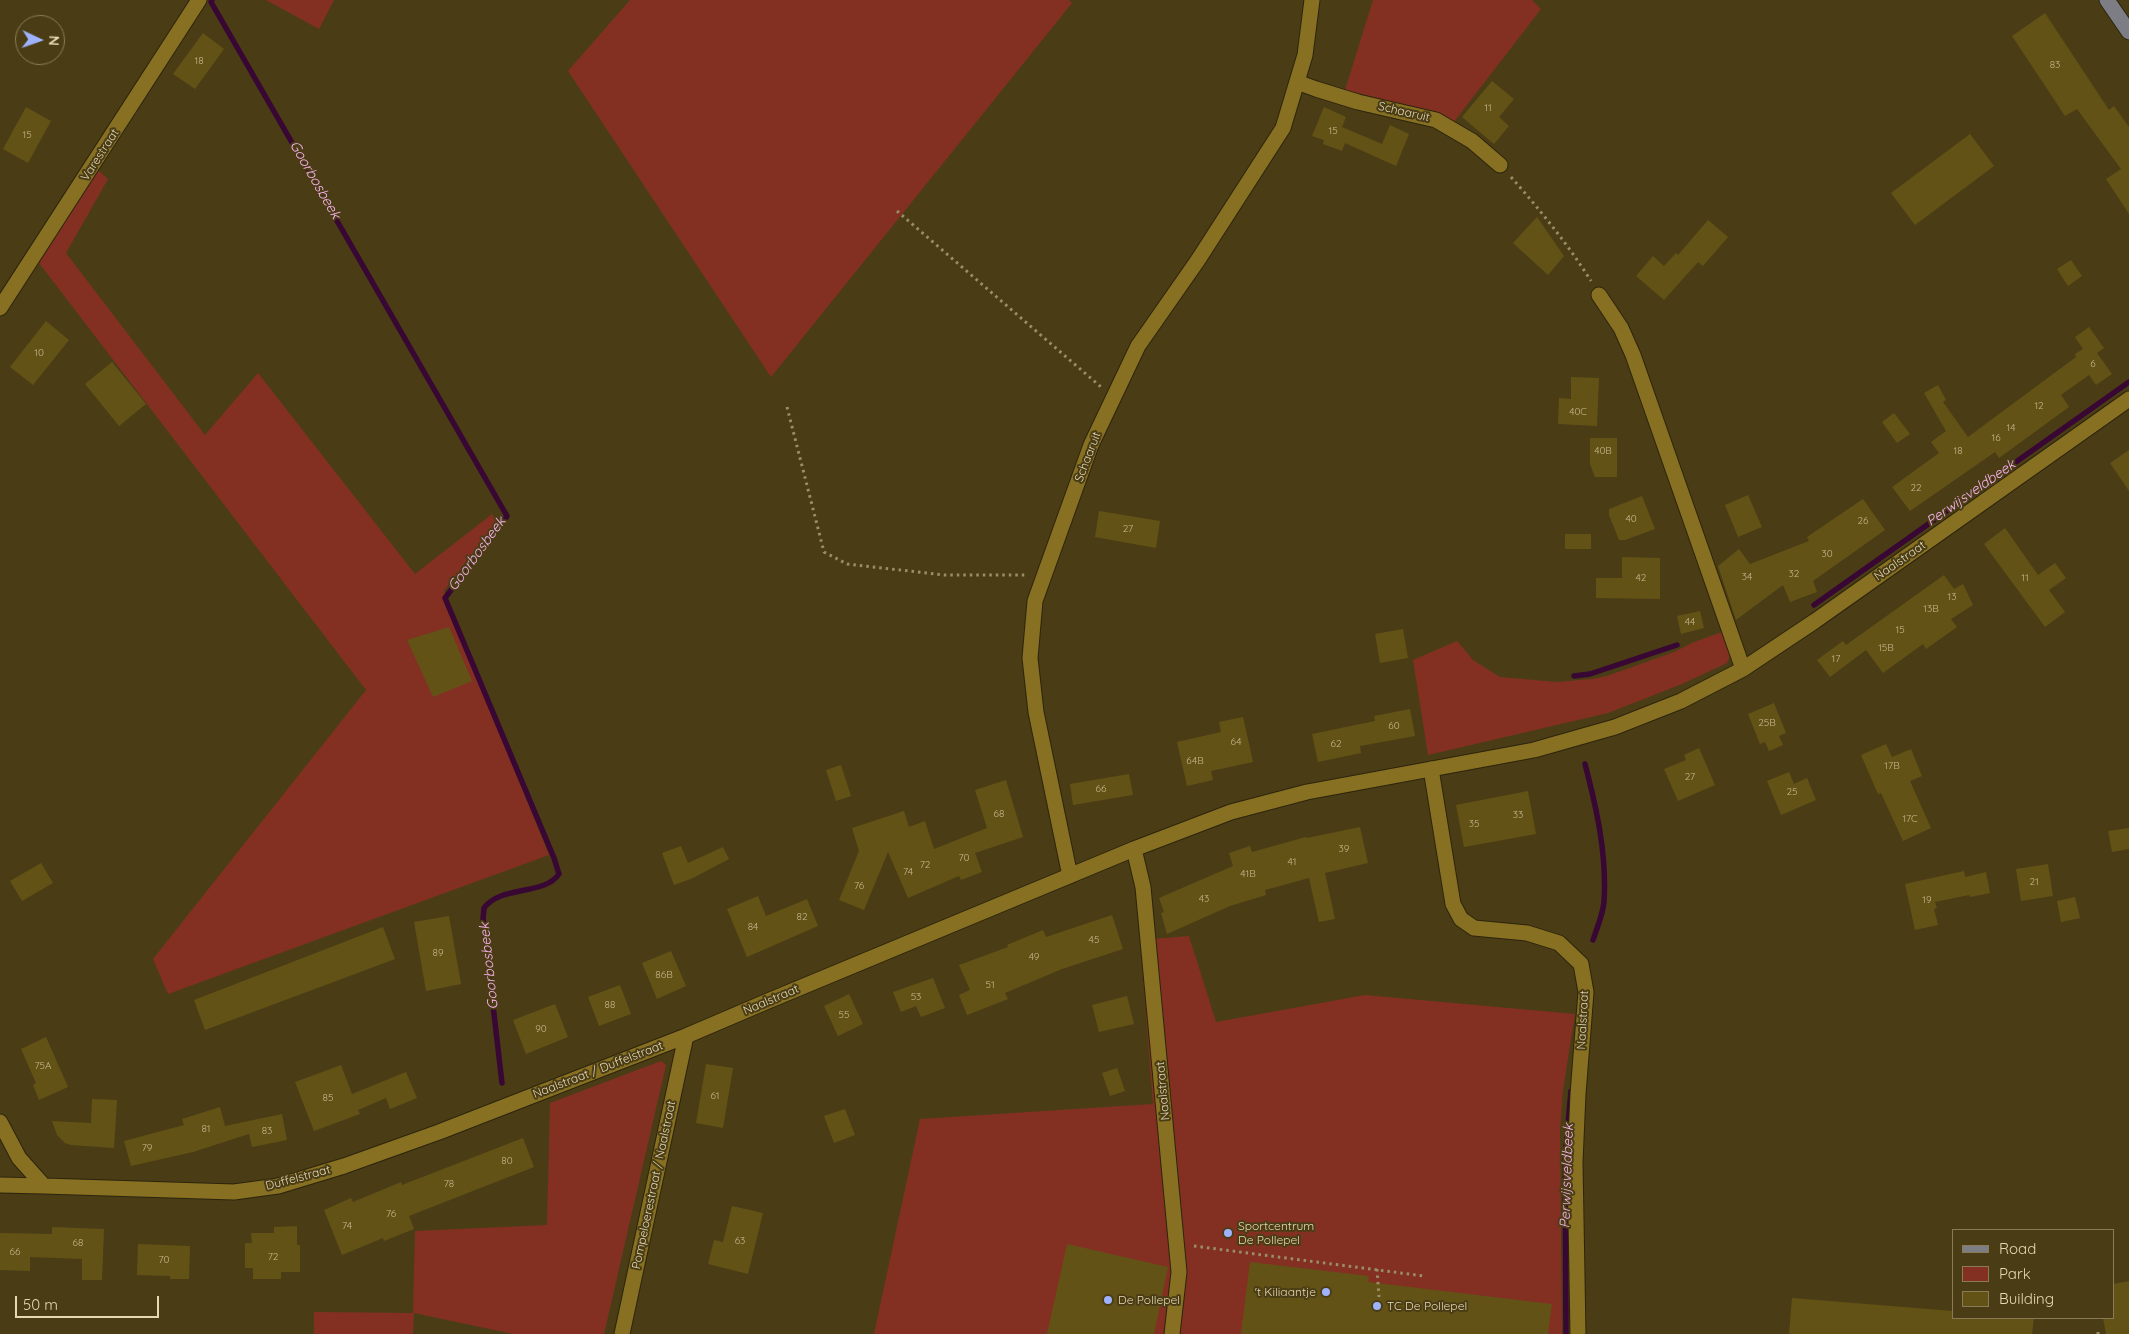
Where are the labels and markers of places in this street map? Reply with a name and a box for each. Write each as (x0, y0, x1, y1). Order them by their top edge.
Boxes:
place label: Sportcentrum De Pollepel (1238, 1219, 1314, 1247)
marker: Sportcentrum De Pollepel (1222, 1227, 1234, 1239)
place label: 't Kiliaantje (1255, 1285, 1316, 1299)
marker: 't Kiliaantje (1320, 1286, 1332, 1298)
place label: De Pollepel (1118, 1293, 1180, 1307)
marker: De Pollepel (1102, 1294, 1114, 1306)
place label: TC De Pollepel (1387, 1299, 1467, 1313)
marker: TC De Pollepel (1371, 1300, 1383, 1312)

